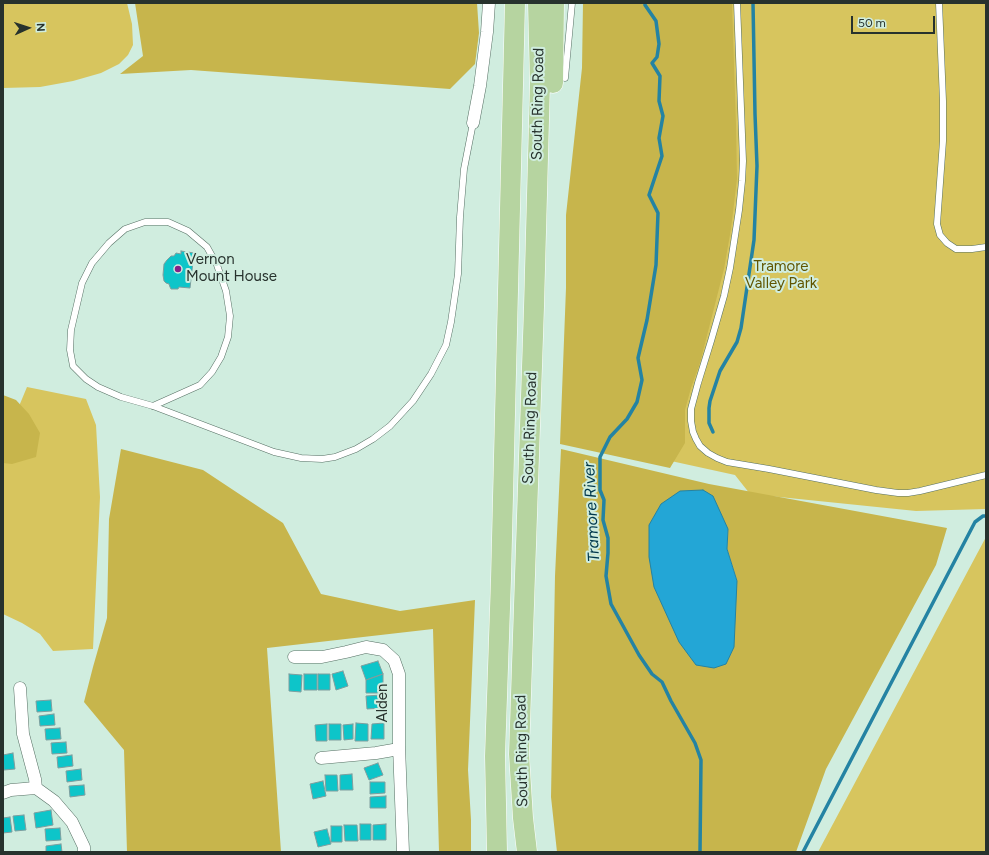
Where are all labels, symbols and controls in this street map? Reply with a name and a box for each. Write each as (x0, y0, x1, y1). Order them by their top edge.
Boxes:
north arrow (8, 8, 48, 48)
scale bar (853, 8, 937, 34)
text: 50 m (858, 16, 886, 30)
text: N (34, 23, 47, 32)
street label: South Ring Road (528, 48, 548, 160)
place label: Vernon Mount House (186, 251, 277, 286)
park label: Tramore Valley Park (745, 258, 817, 293)
marker: Vernon Mount House (173, 264, 183, 274)
street label: South Ring Road (519, 372, 541, 484)
water label: Tramore River (580, 462, 604, 562)
street label: Alden (374, 684, 392, 722)
street label: South Ring Road (512, 695, 532, 807)

